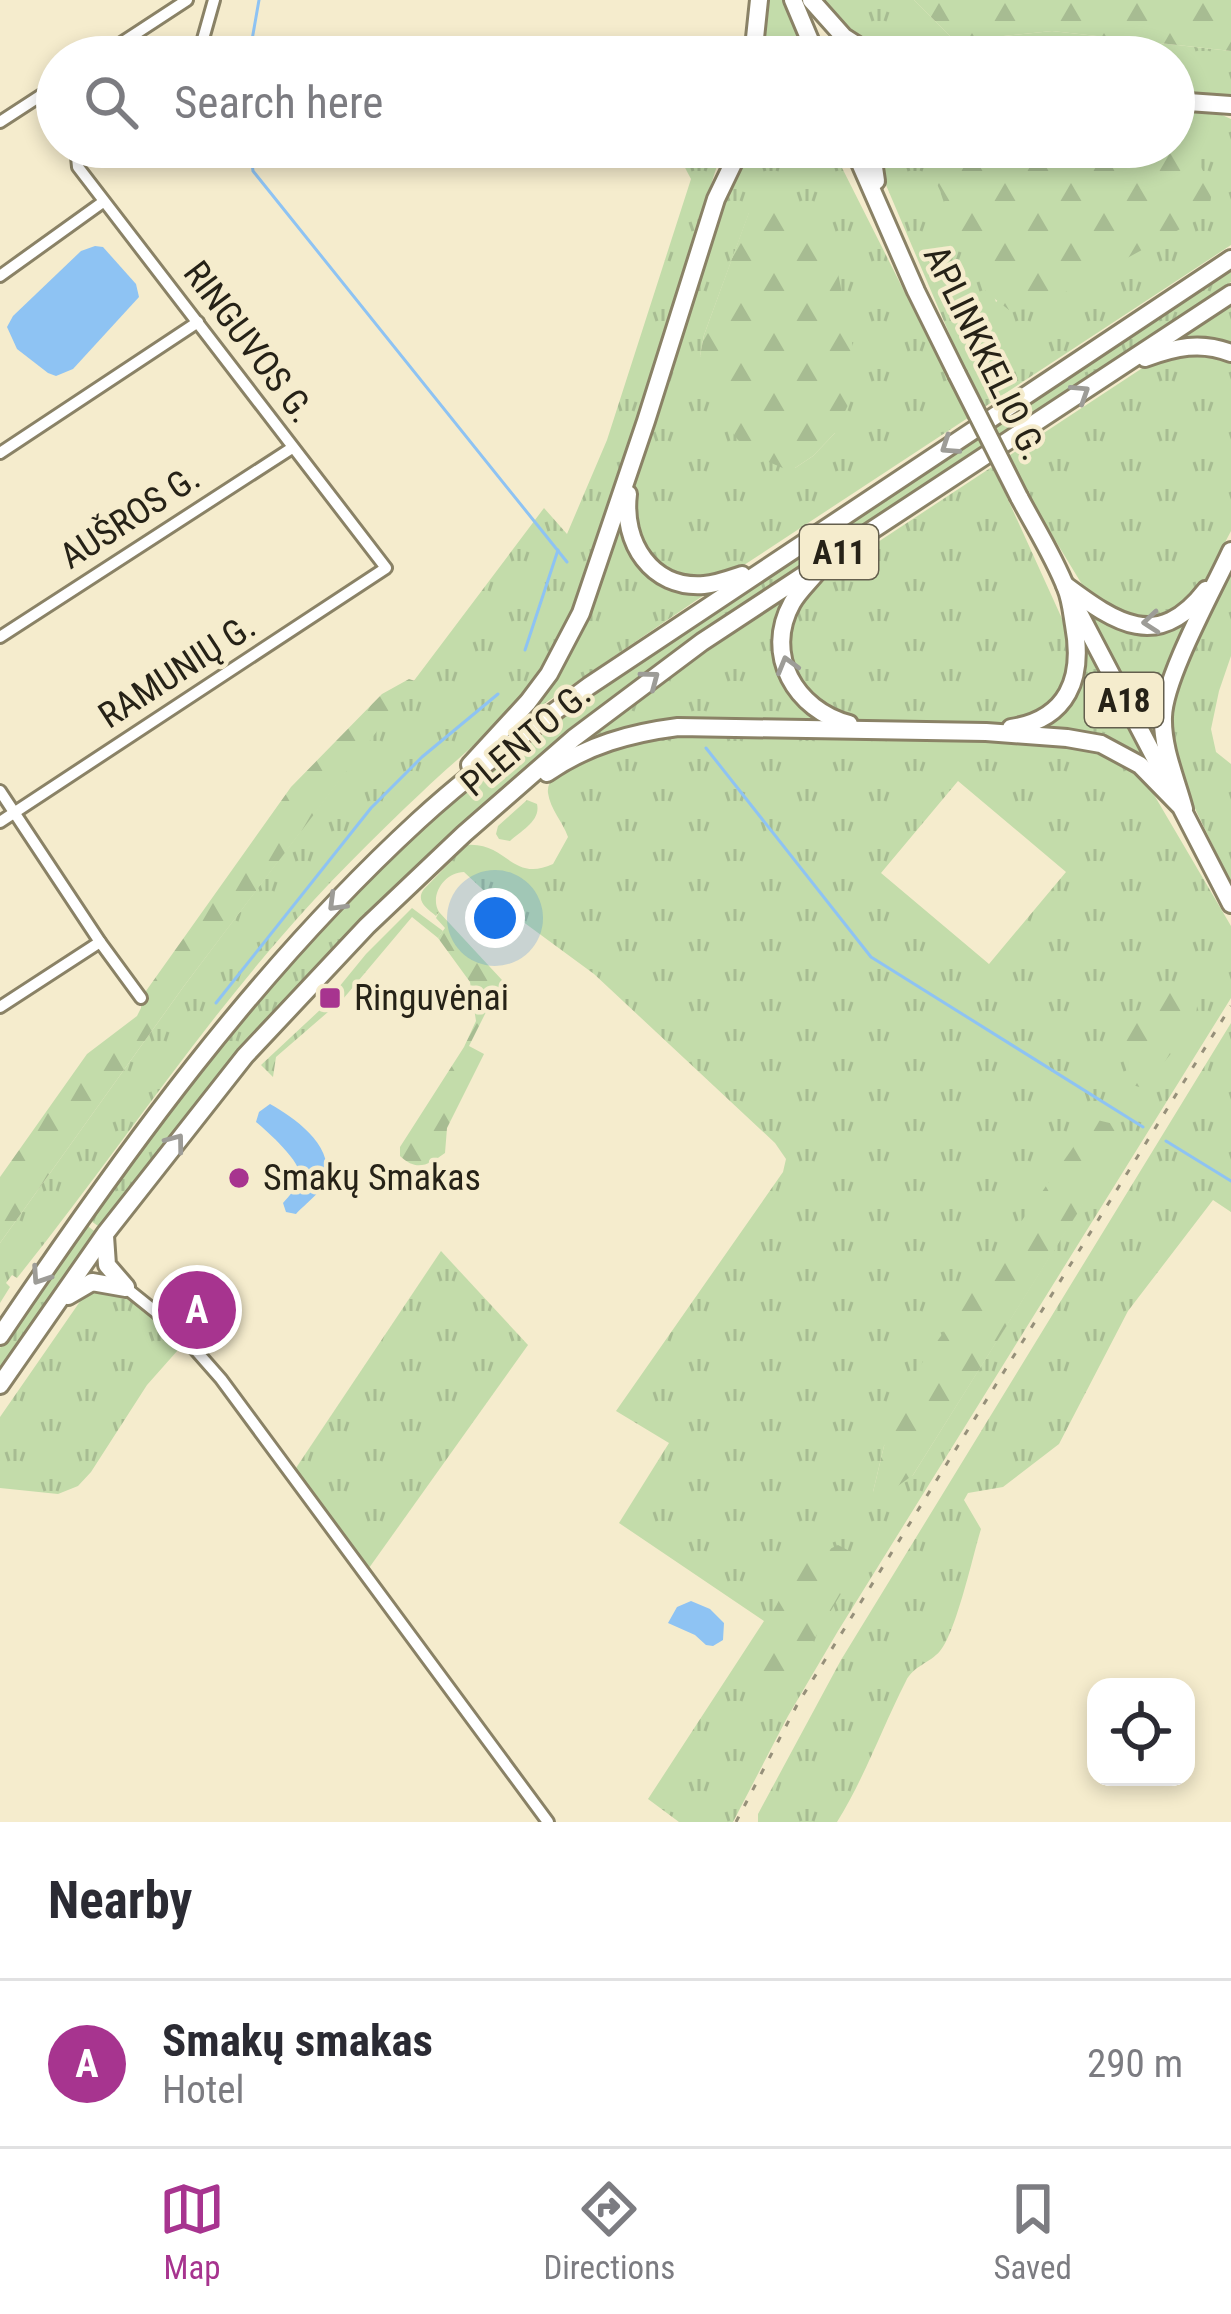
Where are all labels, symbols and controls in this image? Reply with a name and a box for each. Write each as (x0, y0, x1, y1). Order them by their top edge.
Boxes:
search box (36, 36, 1195, 168)
icon: search (78, 69, 144, 135)
text: Search here (174, 76, 383, 129)
street label: APLINKKELIO G. (915, 239, 1055, 467)
street label: RINGUVOS G. (175, 253, 323, 431)
one-way arrow (1067, 385, 1089, 407)
one-way arrow (940, 431, 962, 453)
street label: AUŠROS G. (52, 456, 208, 578)
road number: A11 (800, 525, 878, 579)
street label: RAMUNIŲ G. (91, 605, 263, 737)
one-way arrow (1141, 609, 1160, 634)
one-way arrow (776, 655, 801, 676)
one-way arrow (638, 671, 660, 693)
street label: PLENTO G. (453, 673, 599, 805)
road number: A18 (1085, 673, 1163, 727)
your location (465, 888, 525, 948)
one-way arrow (328, 889, 350, 911)
place label: Ringuvėnai (354, 977, 509, 1019)
marker: Ringuvėnai (317, 985, 343, 1011)
one-way arrow (162, 1133, 183, 1155)
place label: Smakų Smakas (263, 1157, 481, 1199)
marker: Smakų Smakas (226, 1165, 252, 1191)
one-way arrow (33, 1263, 55, 1285)
pin: A (158, 1265, 236, 1355)
map controls (1087, 1678, 1195, 1786)
button: locate (1087, 1678, 1195, 1786)
text: Nearby (48, 1871, 192, 1930)
text: Smakų smakas (162, 2014, 433, 2067)
text: A (75, 2041, 99, 2087)
text: 290 m (1087, 2041, 1183, 2087)
text: Hotel (162, 2067, 245, 2113)
tab: Map (159, 2176, 225, 2287)
tab: Directions (543, 2176, 675, 2287)
tab: Saved (993, 2176, 1072, 2287)

